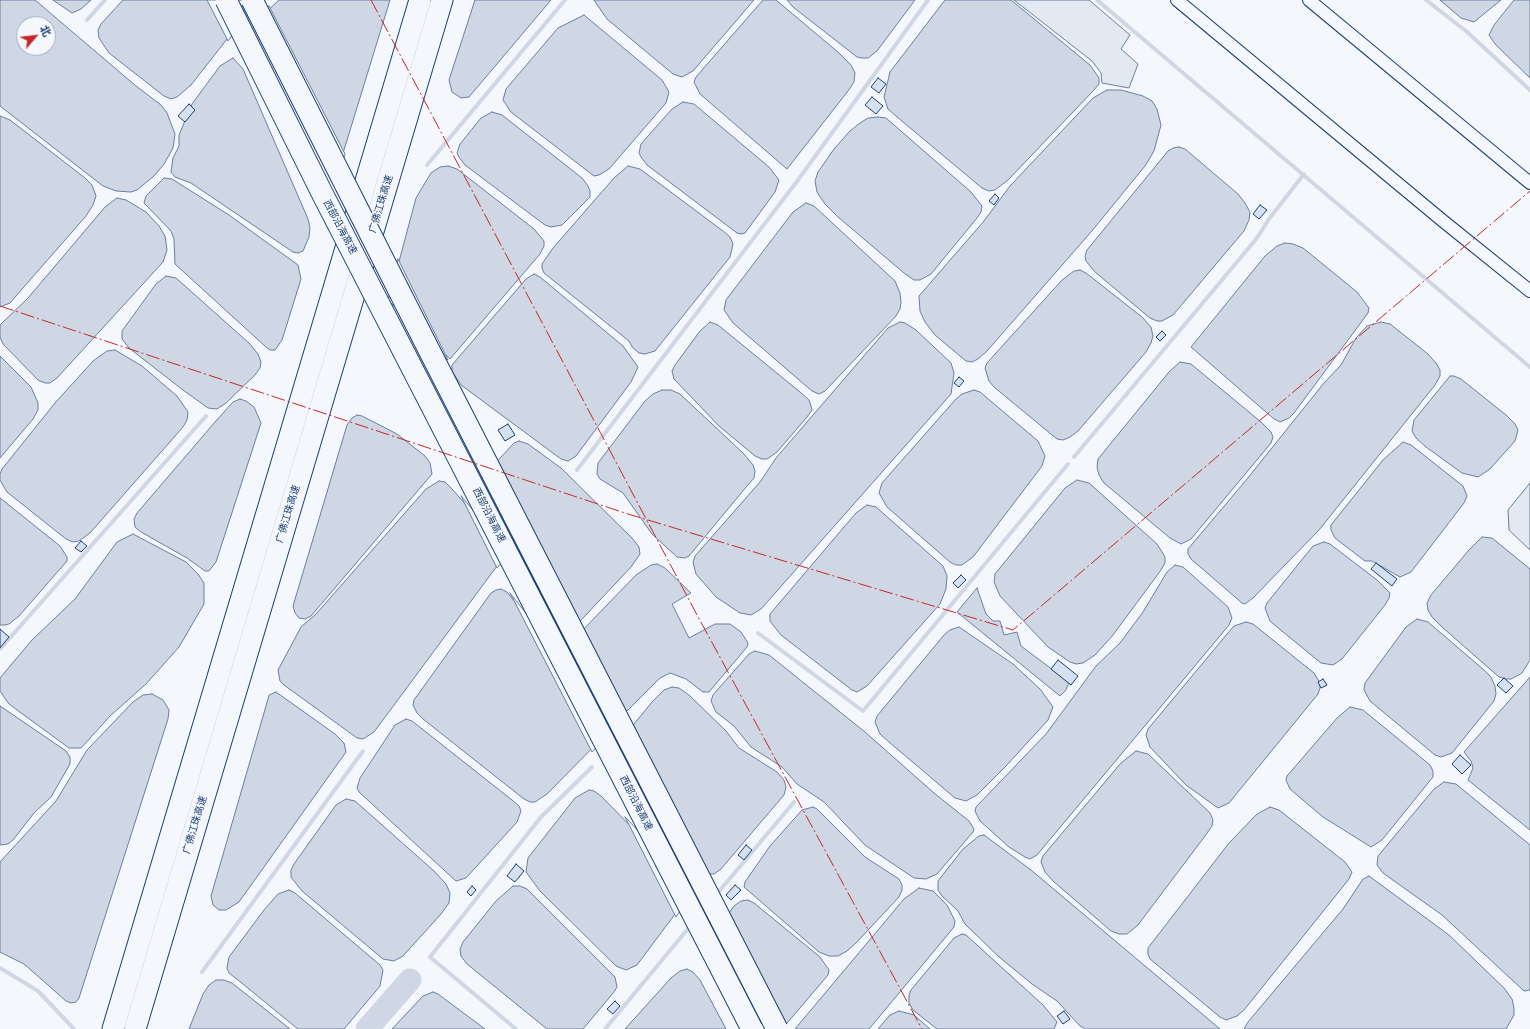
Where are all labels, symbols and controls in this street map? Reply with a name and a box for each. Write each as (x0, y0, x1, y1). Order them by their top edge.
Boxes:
north arrow (16, 16, 56, 56)
text: 北 (37, 23, 54, 39)
street label: 广佛江珠高速 (366, 174, 396, 234)
street label: 西部沿海高速 (321, 198, 359, 256)
street label: 广佛江珠高速 (273, 484, 303, 544)
street label: 西部沿海高速 (470, 486, 508, 544)
street label: 西部沿海高速 (617, 774, 655, 832)
street label: 广佛江珠高速 (180, 795, 210, 855)

